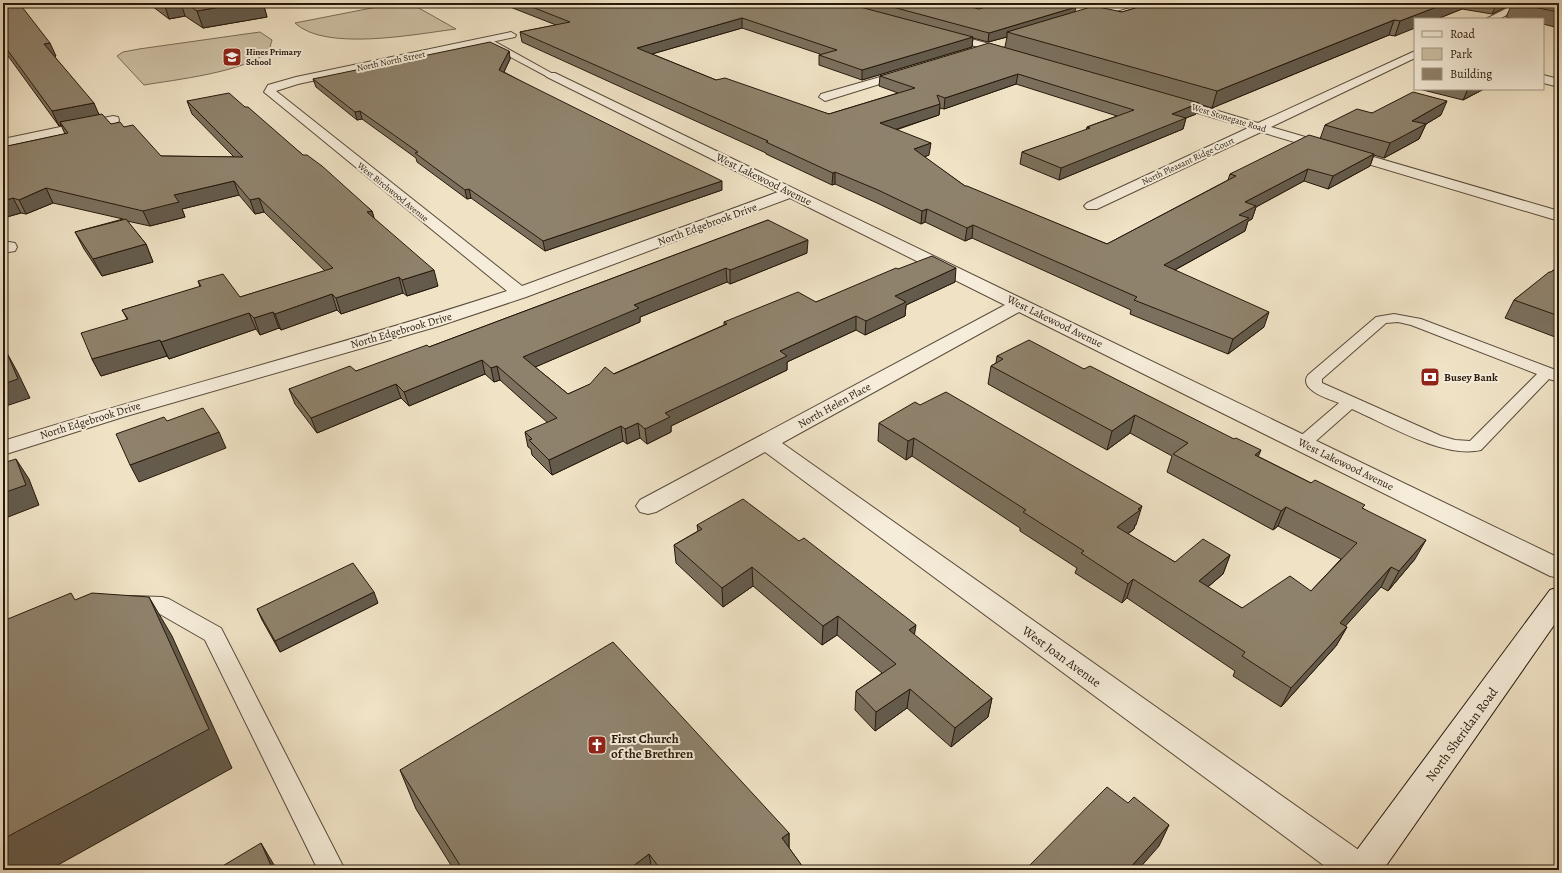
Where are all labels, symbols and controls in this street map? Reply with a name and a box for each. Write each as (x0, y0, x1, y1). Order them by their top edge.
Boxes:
legend (1414, 18, 1544, 90)
text: Road (1450, 26, 1476, 42)
school or university icon: Hines Primary School (221, 46, 243, 68)
place label: Hines Primary School (246, 46, 302, 68)
text: Park (1450, 46, 1473, 62)
street label: North North Street (356, 48, 426, 74)
text: Building (1450, 66, 1492, 82)
street label: West Stonegate Road (1189, 101, 1268, 135)
street label: North Pleasant Ridge Court (1140, 134, 1236, 188)
street label: West Lakewood Avenue (712, 149, 814, 209)
street label: West Birchwood Avenue (354, 159, 431, 224)
street label: North Edgebrook Drive (655, 200, 759, 249)
street label: West Lakewood Avenue (1003, 291, 1105, 351)
street label: North Edgebrook Drive (349, 309, 454, 352)
bank icon: Busey Bank (1419, 366, 1441, 388)
place label: Busey Bank (1444, 370, 1498, 385)
street label: North Helen Place (795, 379, 873, 432)
street label: North Edgebrook Drive (38, 398, 142, 443)
street label: West Lakewood Avenue (1294, 434, 1396, 494)
street label: West Joan Avenue (1018, 621, 1105, 691)
street label: North Sheridan Road (1422, 684, 1501, 785)
place label: First Church of the Brethren (611, 730, 694, 762)
church icon: First Church of the Brethren (586, 734, 608, 756)

